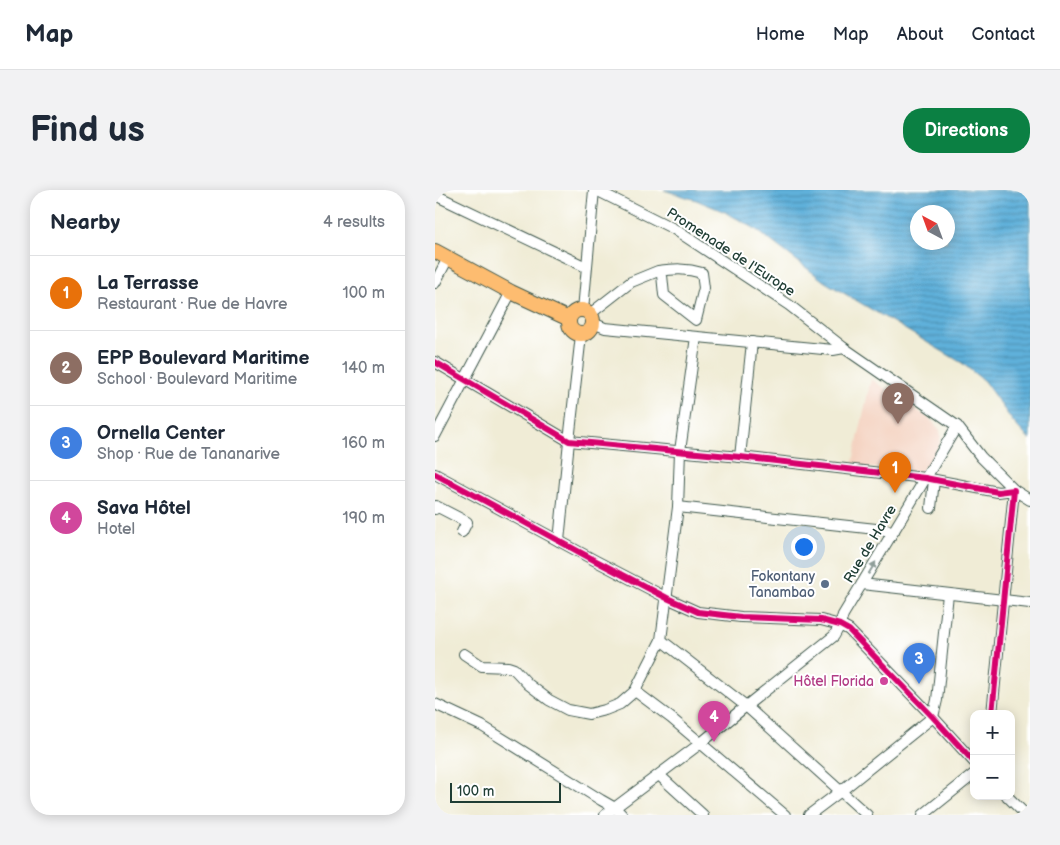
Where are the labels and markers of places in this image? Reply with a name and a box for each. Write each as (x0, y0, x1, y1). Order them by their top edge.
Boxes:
pin: 2 (882, 383, 914, 424)
pin: 1 (879, 452, 911, 493)
place label: Fokontany Tanambao (749, 568, 816, 601)
marker: Fokontany Tanambao (819, 578, 831, 590)
pin: 3 (903, 643, 935, 684)
place label: Hôtel Florida (793, 673, 874, 690)
marker: Hôtel Florida (878, 675, 890, 687)
pin: 4 (698, 701, 730, 742)

